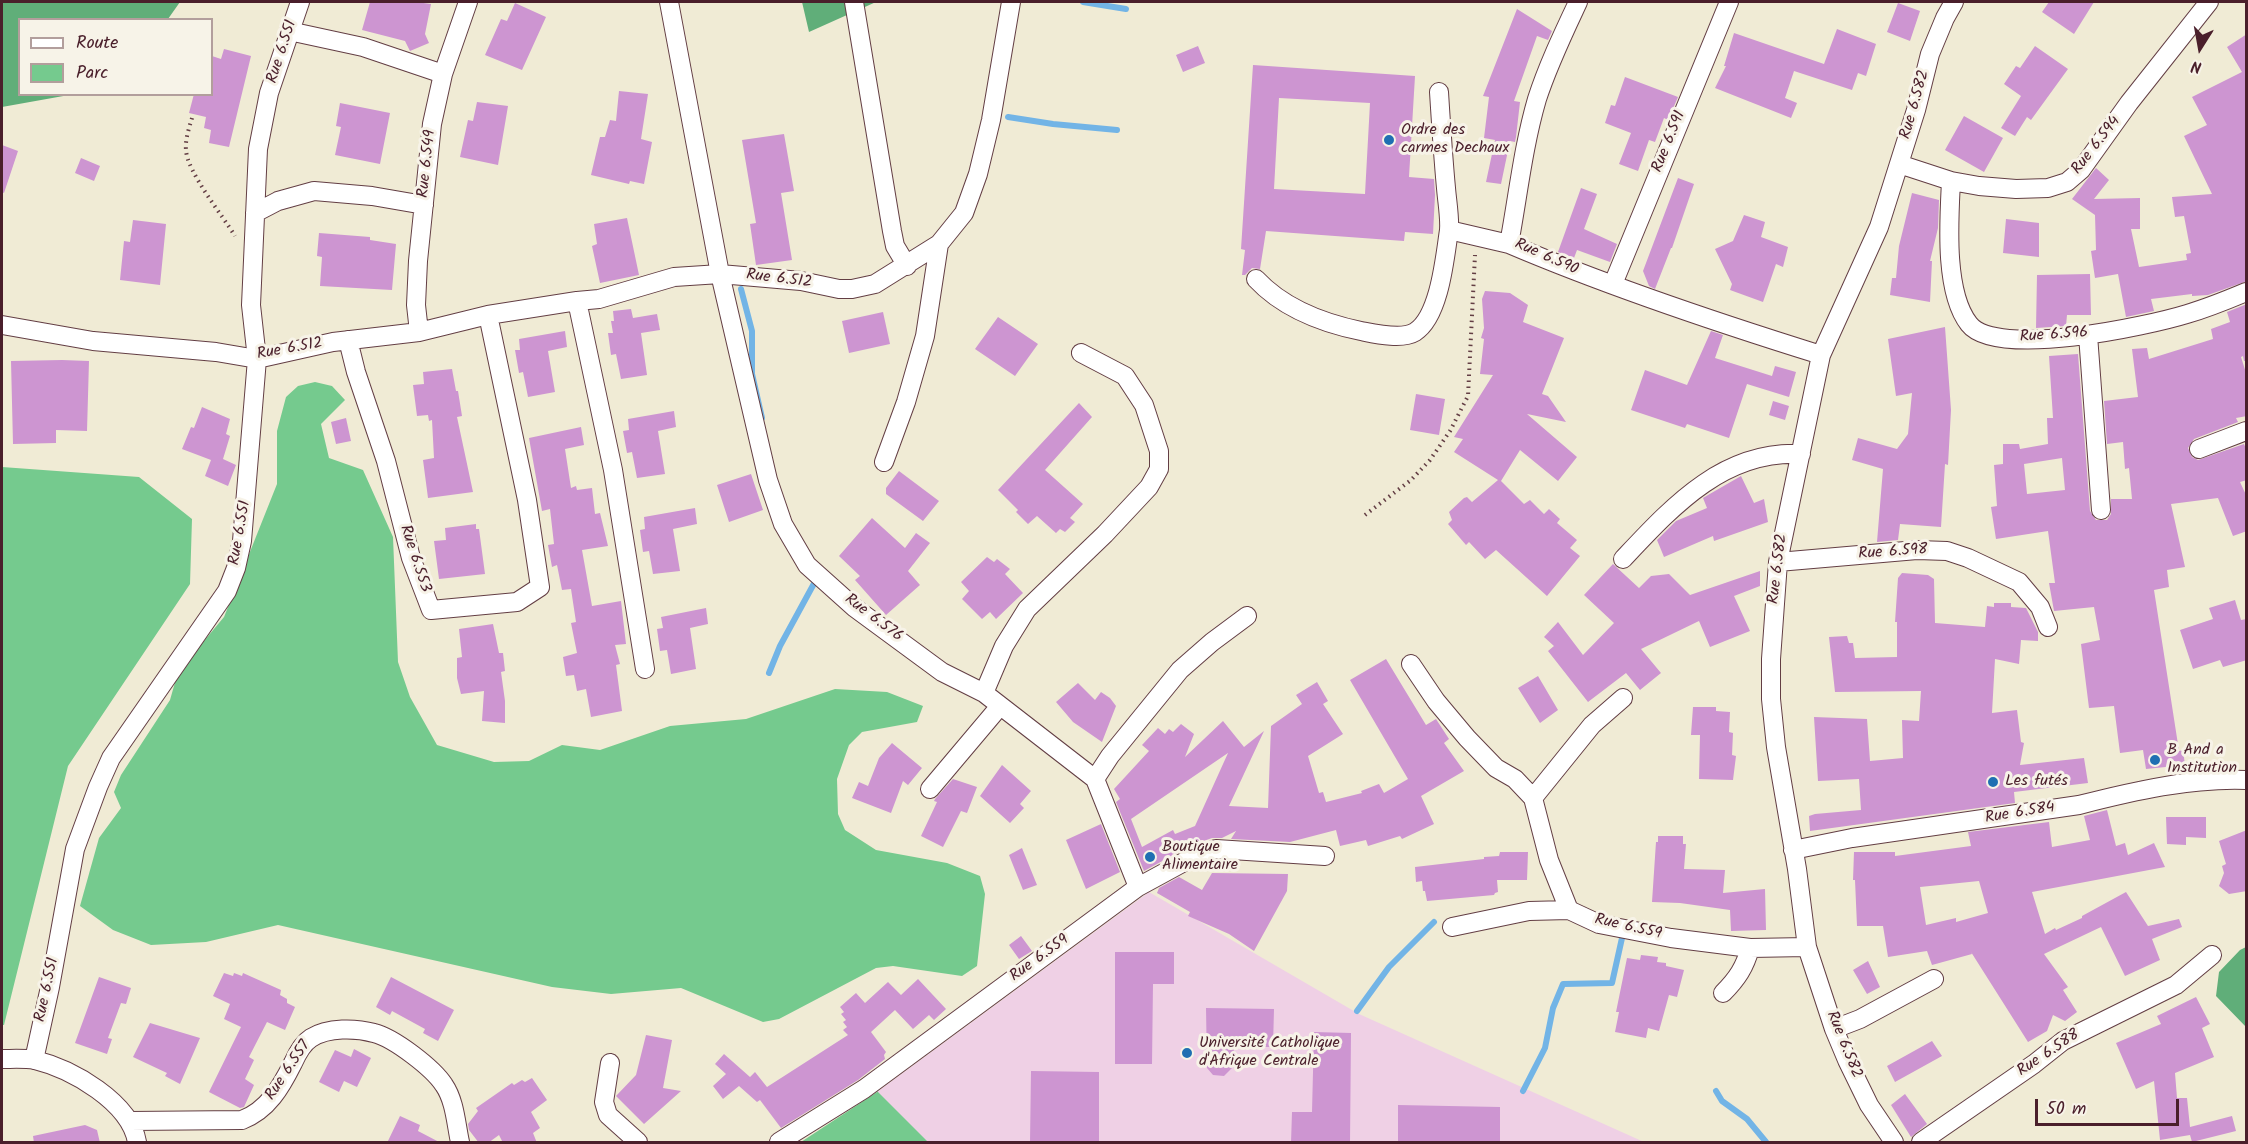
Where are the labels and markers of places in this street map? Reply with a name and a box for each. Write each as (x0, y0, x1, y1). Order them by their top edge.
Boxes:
place label: Ordre des carmes Dechaux (1401, 121, 1509, 159)
marker: Ordre des carmes Dechaux (1382, 133, 1396, 147)
place label: B And a Institution (2167, 741, 2237, 779)
marker: B And a Institution (2148, 753, 2162, 767)
place label: Les futés (2005, 772, 2068, 792)
marker: Les futés (1986, 775, 2000, 789)
place label: Boutique Alimentaire (1162, 838, 1238, 876)
marker: Boutique Alimentaire (1143, 850, 1157, 864)
place label: Université Catholique d'Afrique Centrale (1199, 1034, 1340, 1072)
marker: Université Catholique d'Afrique Centrale (1180, 1046, 1194, 1060)

